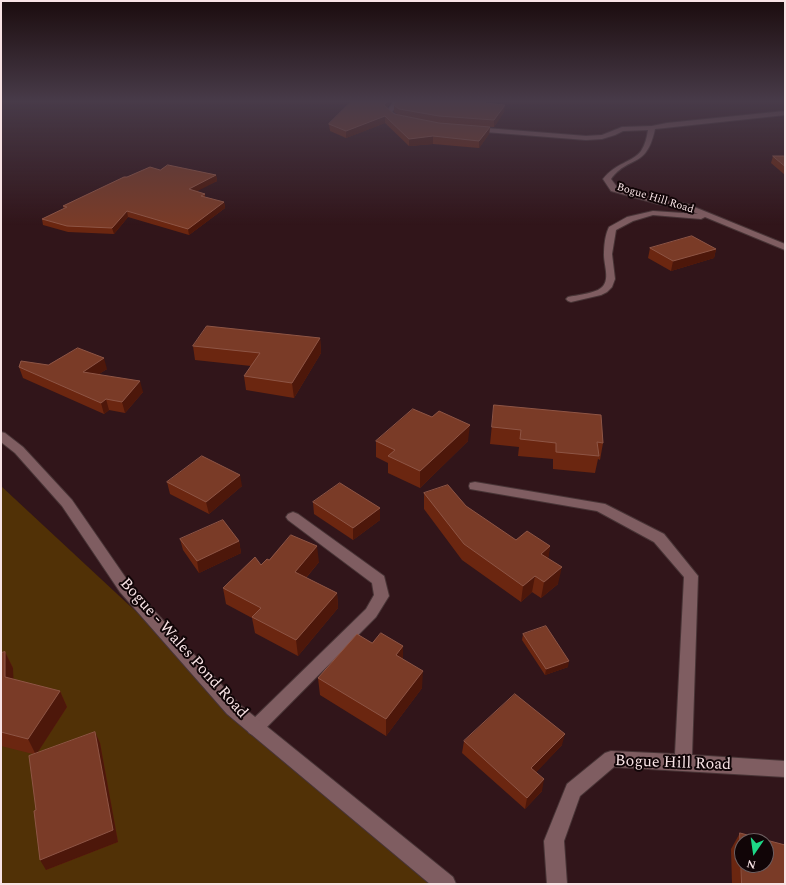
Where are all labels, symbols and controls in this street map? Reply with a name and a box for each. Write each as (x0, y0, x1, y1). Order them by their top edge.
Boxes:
street label: Bogue Hill Road (615, 181, 695, 217)
street label: Bogue - Wales Pond Road (115, 575, 251, 723)
street label: Bogue Hill Road (615, 752, 731, 776)
north arrow (734, 833, 774, 873)
text: N (745, 855, 758, 873)

